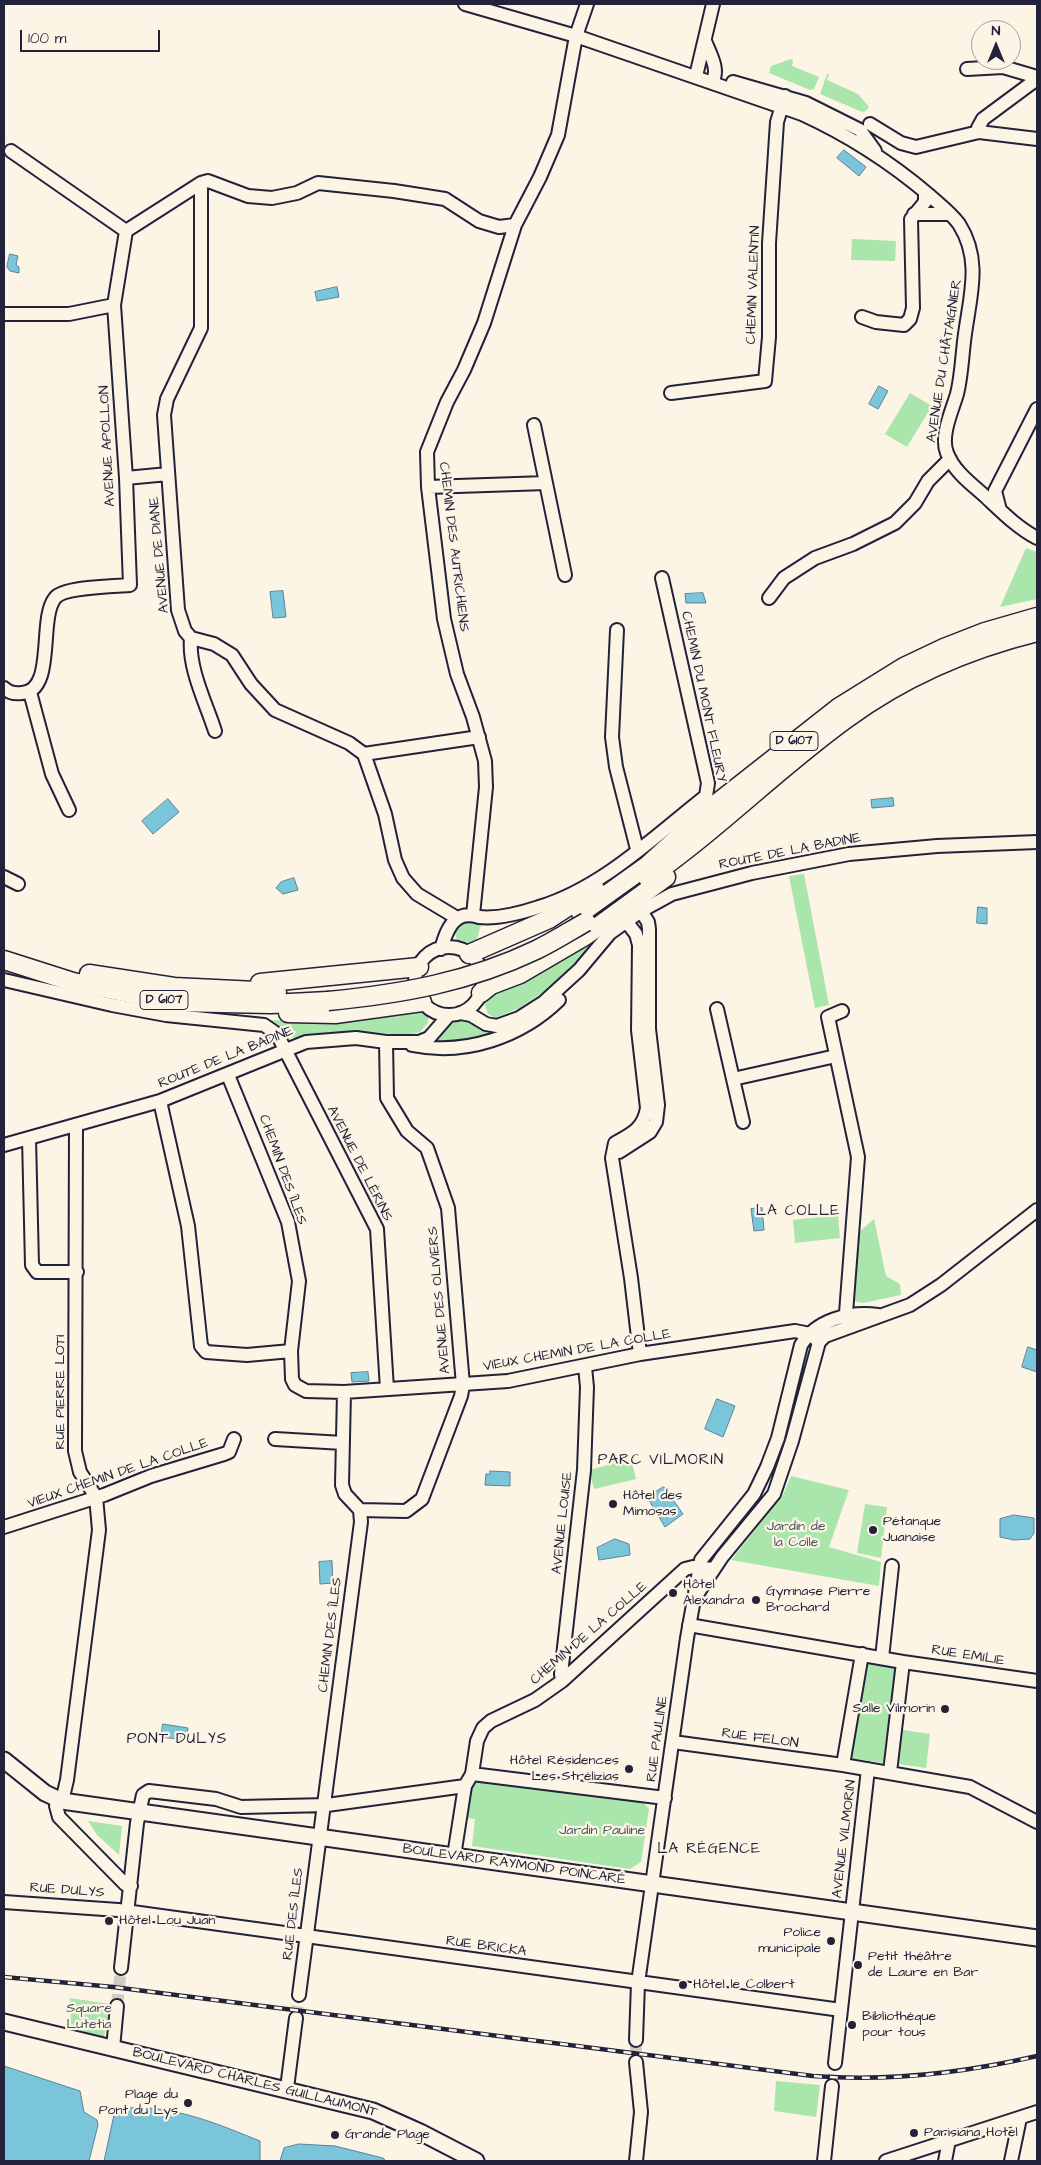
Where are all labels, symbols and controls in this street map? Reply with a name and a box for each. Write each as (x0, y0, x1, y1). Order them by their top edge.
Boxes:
scale bar (22, 20, 162, 52)
north arrow (971, 20, 1021, 70)
text: N (992, 21, 1000, 41)
text: 100 m (28, 28, 67, 49)
street label: CHEMIN VALENTIN (744, 225, 764, 345)
street label: AVENUE DU CHÂTAIGNIER (924, 278, 966, 444)
street label: AVENUE APOLLON (96, 385, 120, 507)
street label: CHEMIN DES AUTRICHIENS (434, 461, 472, 633)
street label: AVENUE DE DIANE (147, 496, 173, 614)
street label: CHEMIN DU MONT FLEURY (677, 610, 729, 784)
road number: D 6107 (770, 731, 818, 750)
street label: ROUTE DE LA BADINE (718, 830, 862, 874)
road number: D 6107 (140, 990, 188, 1010)
street label: ROUTE DE LA BADINE (156, 1023, 296, 1093)
street label: AVENUE DE LÉRINS (323, 1103, 395, 1225)
street label: CHEMIN DES ÎLES (254, 1113, 310, 1227)
district label: LA COLLE (755, 1203, 841, 1221)
street label: AVENUE DES OLIVIERS (425, 1226, 455, 1374)
street label: VIEUX CHEMIN DE LA COLLE (482, 1326, 672, 1376)
street label: RUE PIERRE LOTI (53, 1335, 69, 1449)
street label: VIEUX CHEMIN DE LA COLLE (25, 1435, 211, 1513)
district label: PARC VILMORIN (596, 1452, 726, 1470)
street label: AVENUE LOUISE (549, 1471, 577, 1575)
place label: Hôtel des Mimosas (623, 1488, 682, 1520)
marker: Hôtel des Mimosas (607, 1498, 619, 1510)
place label: Pétanque Juanaise (883, 1514, 941, 1546)
park label: Jardin de la Colle (767, 1519, 825, 1551)
marker: Pétanque Juanaise (867, 1524, 879, 1536)
street label: CHEMIN DES ÎLES (316, 1577, 346, 1693)
place label: Hôtel Alexandra (683, 1577, 744, 1610)
street label: CHEMIN DE LA COLLE (527, 1579, 651, 1689)
place label: Gymnase Pierre Brochard (766, 1584, 870, 1616)
marker: Hôtel Alexandra (667, 1587, 679, 1599)
marker: Gymnase Pierre Brochard (750, 1594, 762, 1606)
street label: RUE EMILIE (930, 1642, 1006, 1670)
street label: RUE PAULINE (644, 1695, 672, 1783)
place label: Salle Vilmorin (853, 1701, 935, 1717)
marker: Salle Vilmorin (939, 1703, 951, 1715)
street label: RUE FELON (720, 1725, 800, 1753)
district label: PONT DULYS (125, 1731, 229, 1749)
place label: Hôtel Résidences Les Strélizias (510, 1753, 619, 1785)
marker: Hôtel Résidences Les Strélizias (623, 1763, 635, 1775)
street label: AVENUE VILMORIN (829, 1779, 861, 1899)
park label: Jardin Pauline (559, 1823, 645, 1839)
street label: BOULEVARD RAYMOND POINCARÉ (402, 1841, 626, 1889)
district label: LA RÉGENCE (656, 1841, 762, 1859)
street label: RUE DES ÎLES (280, 1867, 308, 1961)
street label: RUE DULYS (29, 1880, 105, 1902)
place label: Hôtel Lou Juan (119, 1913, 215, 1929)
marker: Hôtel Lou Juan (103, 1915, 115, 1927)
place label: Police municipale (758, 1925, 821, 1958)
street label: RUE BRICKA (445, 1933, 527, 1961)
marker: Police municipale (825, 1935, 837, 1947)
place label: Petit théâtre de Laure en Bar (868, 1949, 978, 1981)
marker: Petit théâtre de Laure en Bar (852, 1959, 864, 1971)
place label: Hôtel le Colbert (693, 1977, 795, 1993)
marker: Hôtel le Colbert (677, 1979, 689, 1991)
park label: Square Lutetia (66, 2001, 112, 2034)
place label: Bibliothèque pour tous (862, 2009, 936, 2041)
marker: Bibliothèque pour tous (846, 2019, 858, 2031)
street label: BOULEVARD CHARLES GUILLAUMONT (131, 2044, 379, 2122)
place label: Plage du Pont du Lys (99, 2087, 178, 2120)
marker: Plage du Pont du Lys (182, 2097, 194, 2109)
place label: Parisiana Hotel (924, 2125, 1018, 2141)
place label: Grande Plage (345, 2127, 430, 2143)
marker: Parisiana Hotel (908, 2127, 920, 2139)
marker: Grande Plage (329, 2129, 341, 2141)

